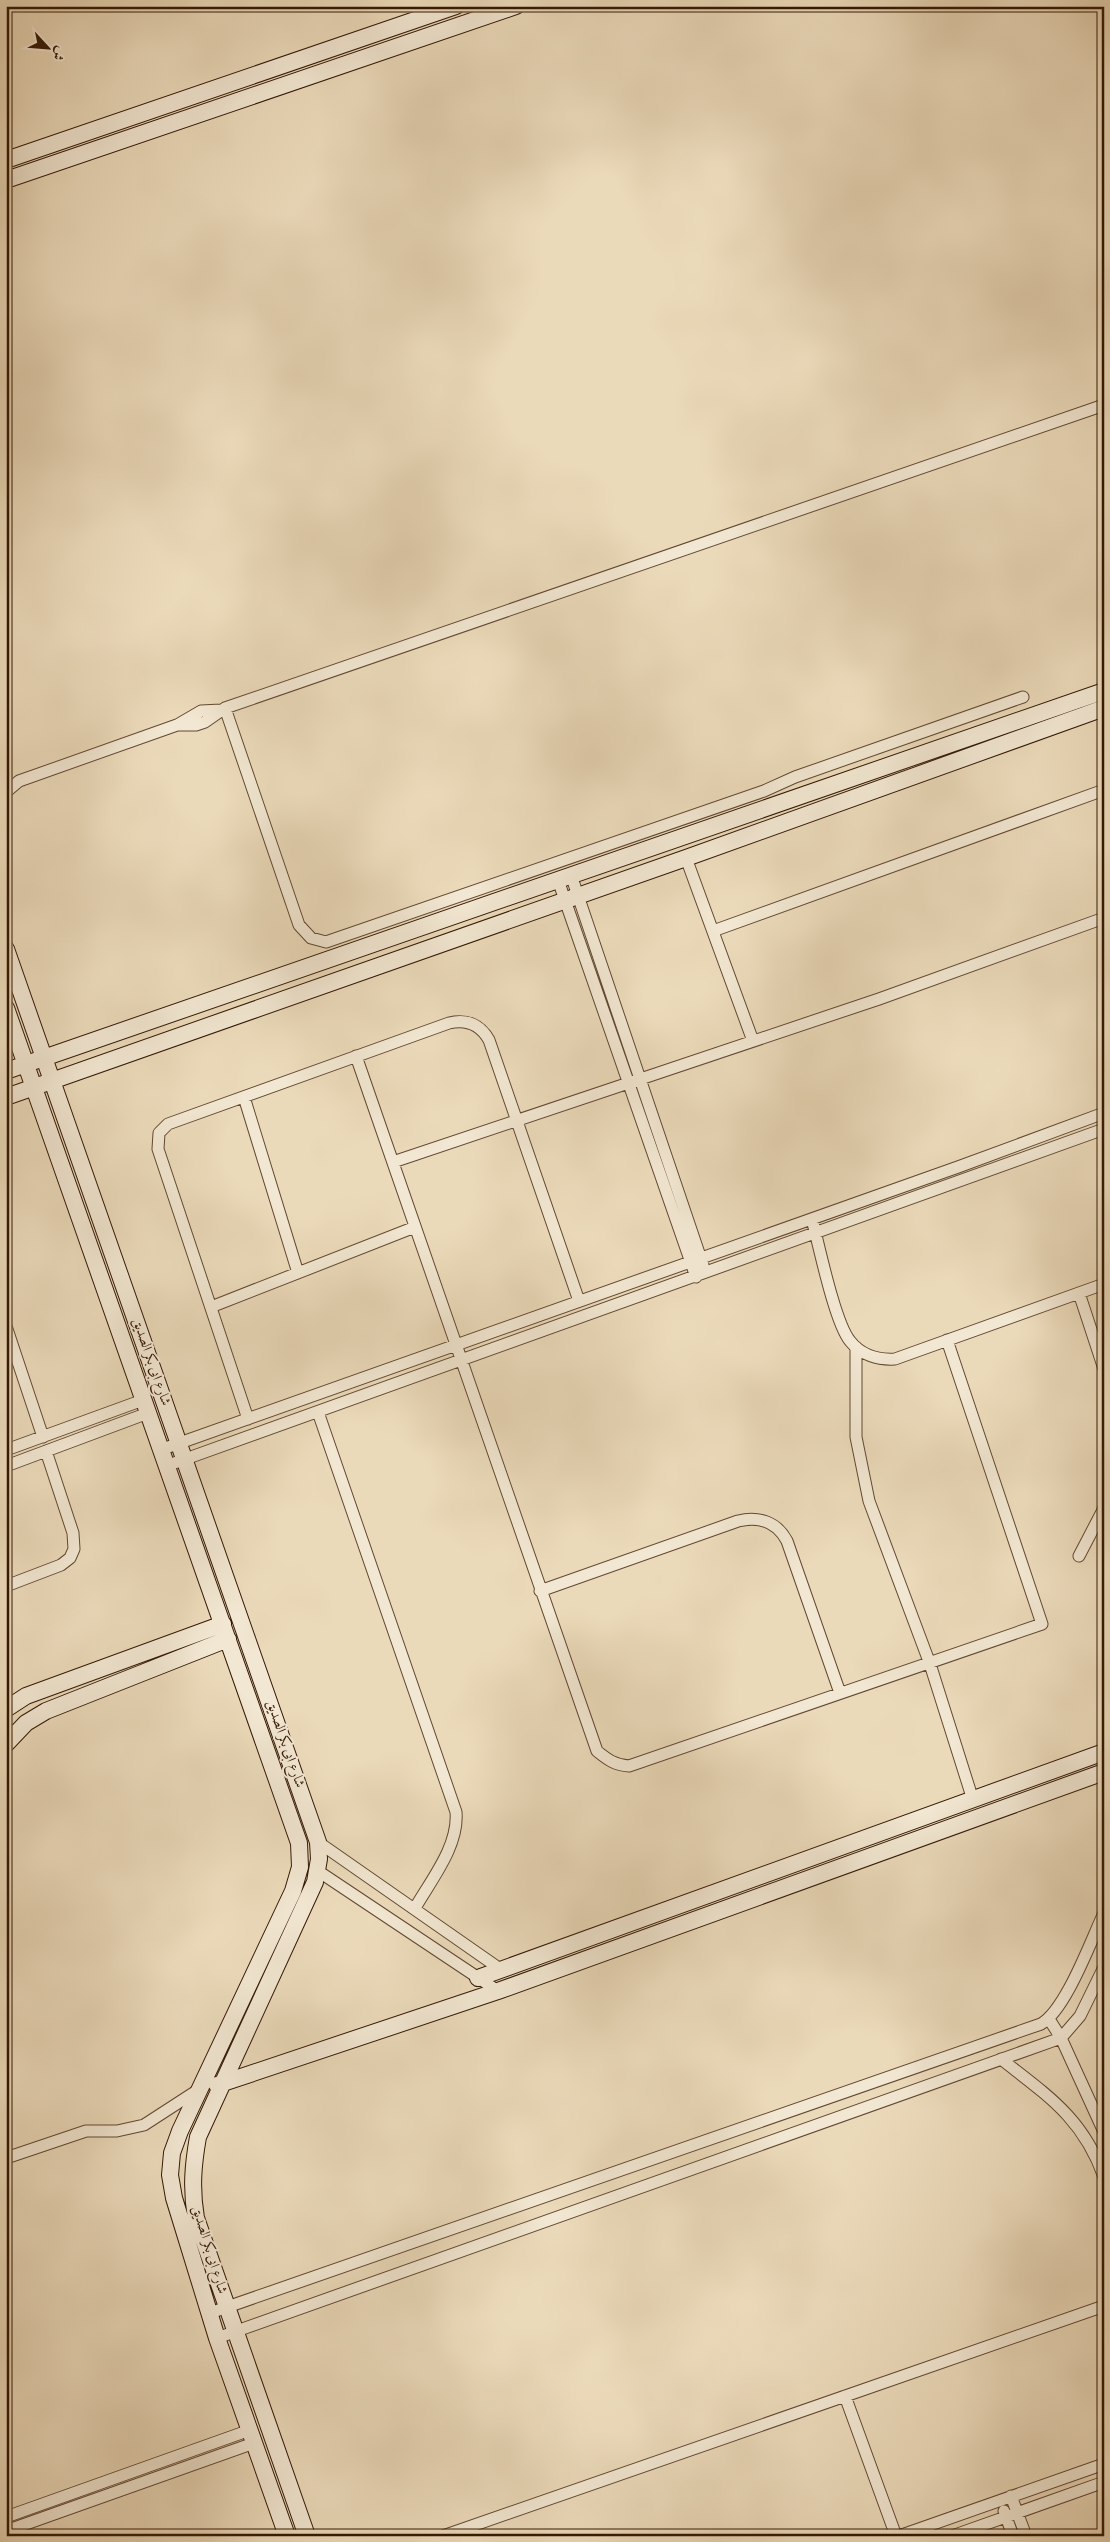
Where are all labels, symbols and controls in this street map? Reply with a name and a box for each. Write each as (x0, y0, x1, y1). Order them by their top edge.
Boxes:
north arrow (22, 22, 72, 72)
text: ش (47, 43, 70, 64)
street label: شارع ابى بكر الصديق (126, 1316, 175, 1409)
street label: شارع ابى بكر الصديق (260, 1698, 309, 1791)
street label: شارع ابى بكر الصديق (186, 2204, 231, 2297)

